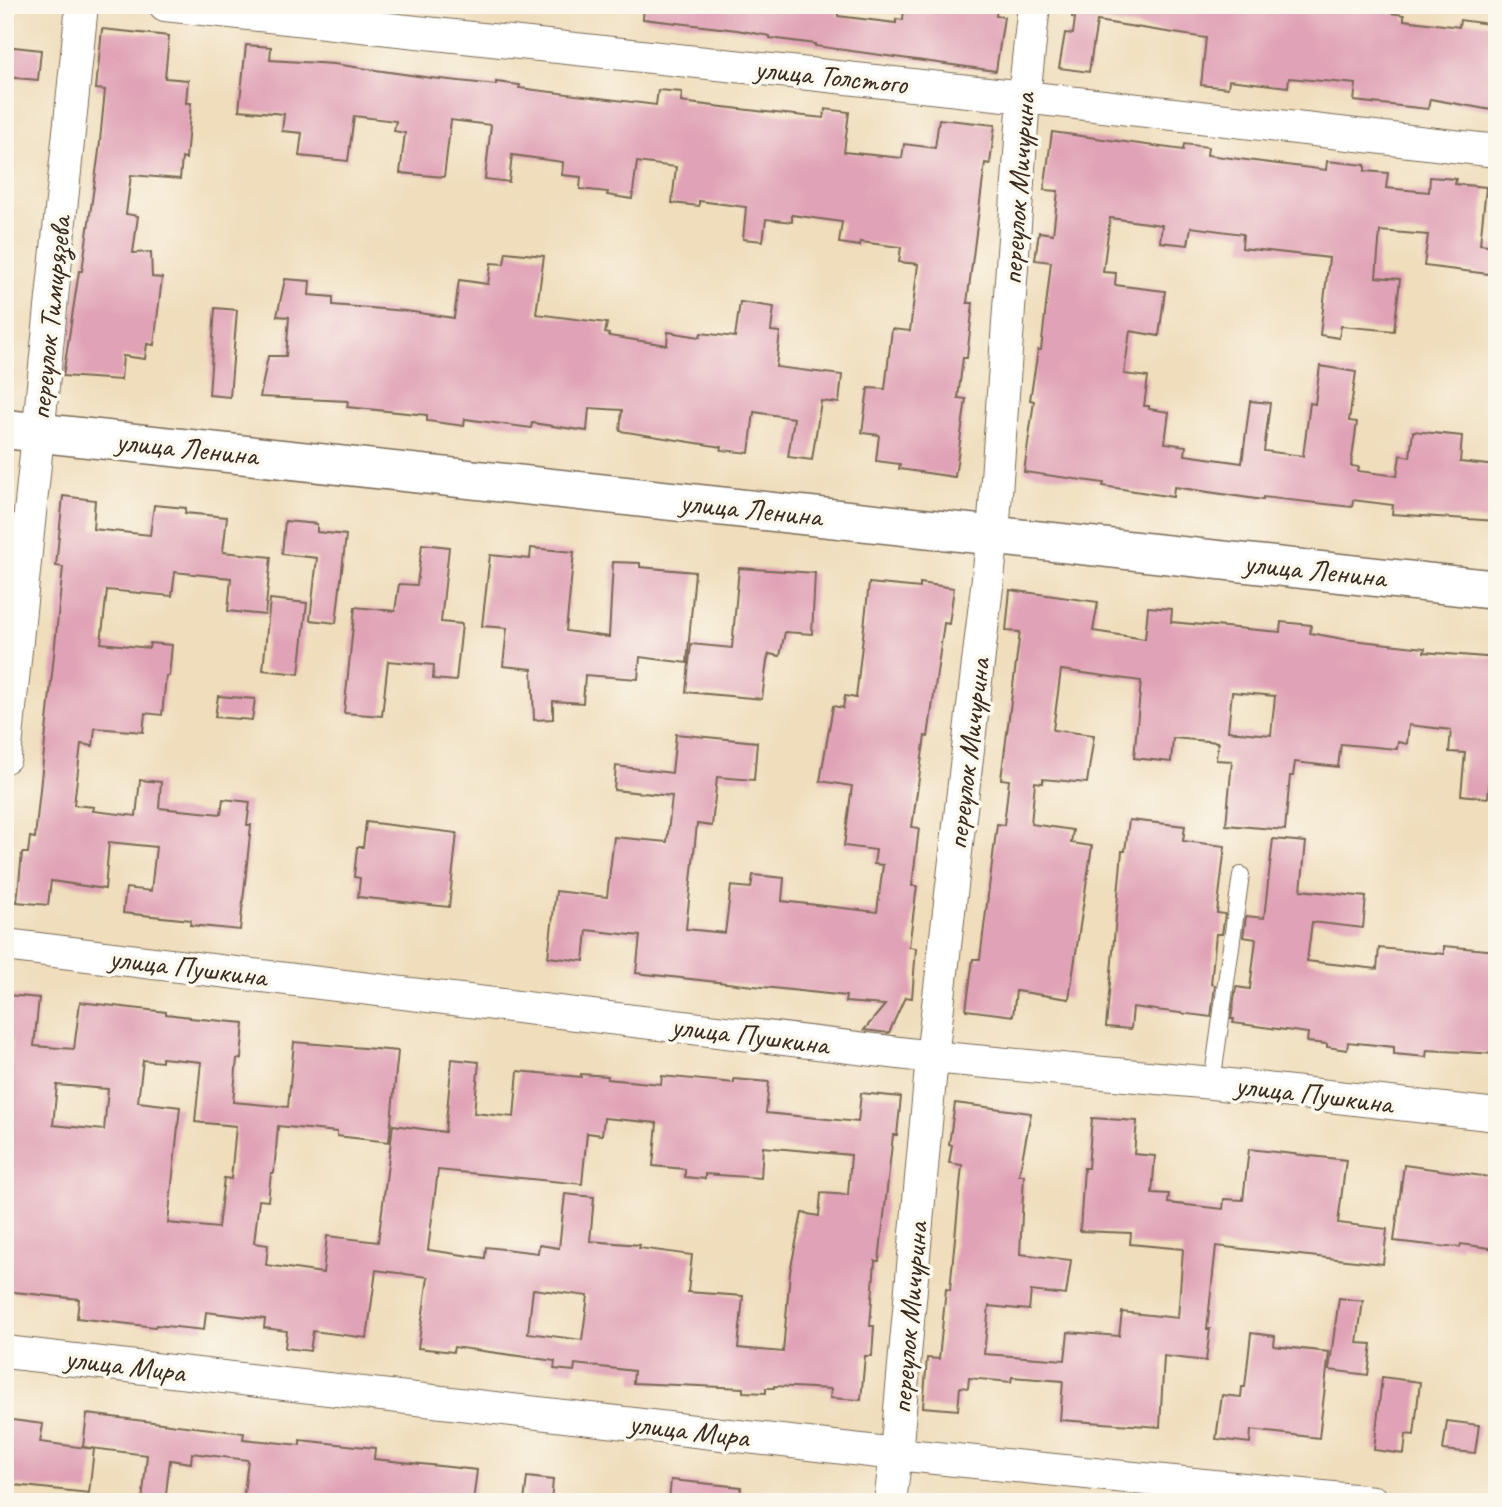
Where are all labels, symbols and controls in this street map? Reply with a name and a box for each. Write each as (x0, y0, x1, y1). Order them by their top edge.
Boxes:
street label: улица Толстого (751, 49, 910, 103)
street label: переулок Мичурина (992, 90, 1044, 286)
street label: переулок Тимирязева (20, 212, 80, 421)
street label: улица Ленина (112, 421, 263, 475)
street label: улица Ленина (676, 482, 827, 536)
street label: улица Ленина (1240, 543, 1391, 597)
street label: переулок Мичурина (937, 654, 999, 852)
street label: улица Пушкина (105, 938, 272, 996)
street label: улица Пушкина (667, 1006, 834, 1064)
street label: улица Пушкина (1231, 1065, 1398, 1123)
street label: переулок Мичурина (882, 1219, 936, 1415)
street label: улица Мира (61, 1339, 189, 1391)
street label: улица Мира (625, 1404, 753, 1456)

